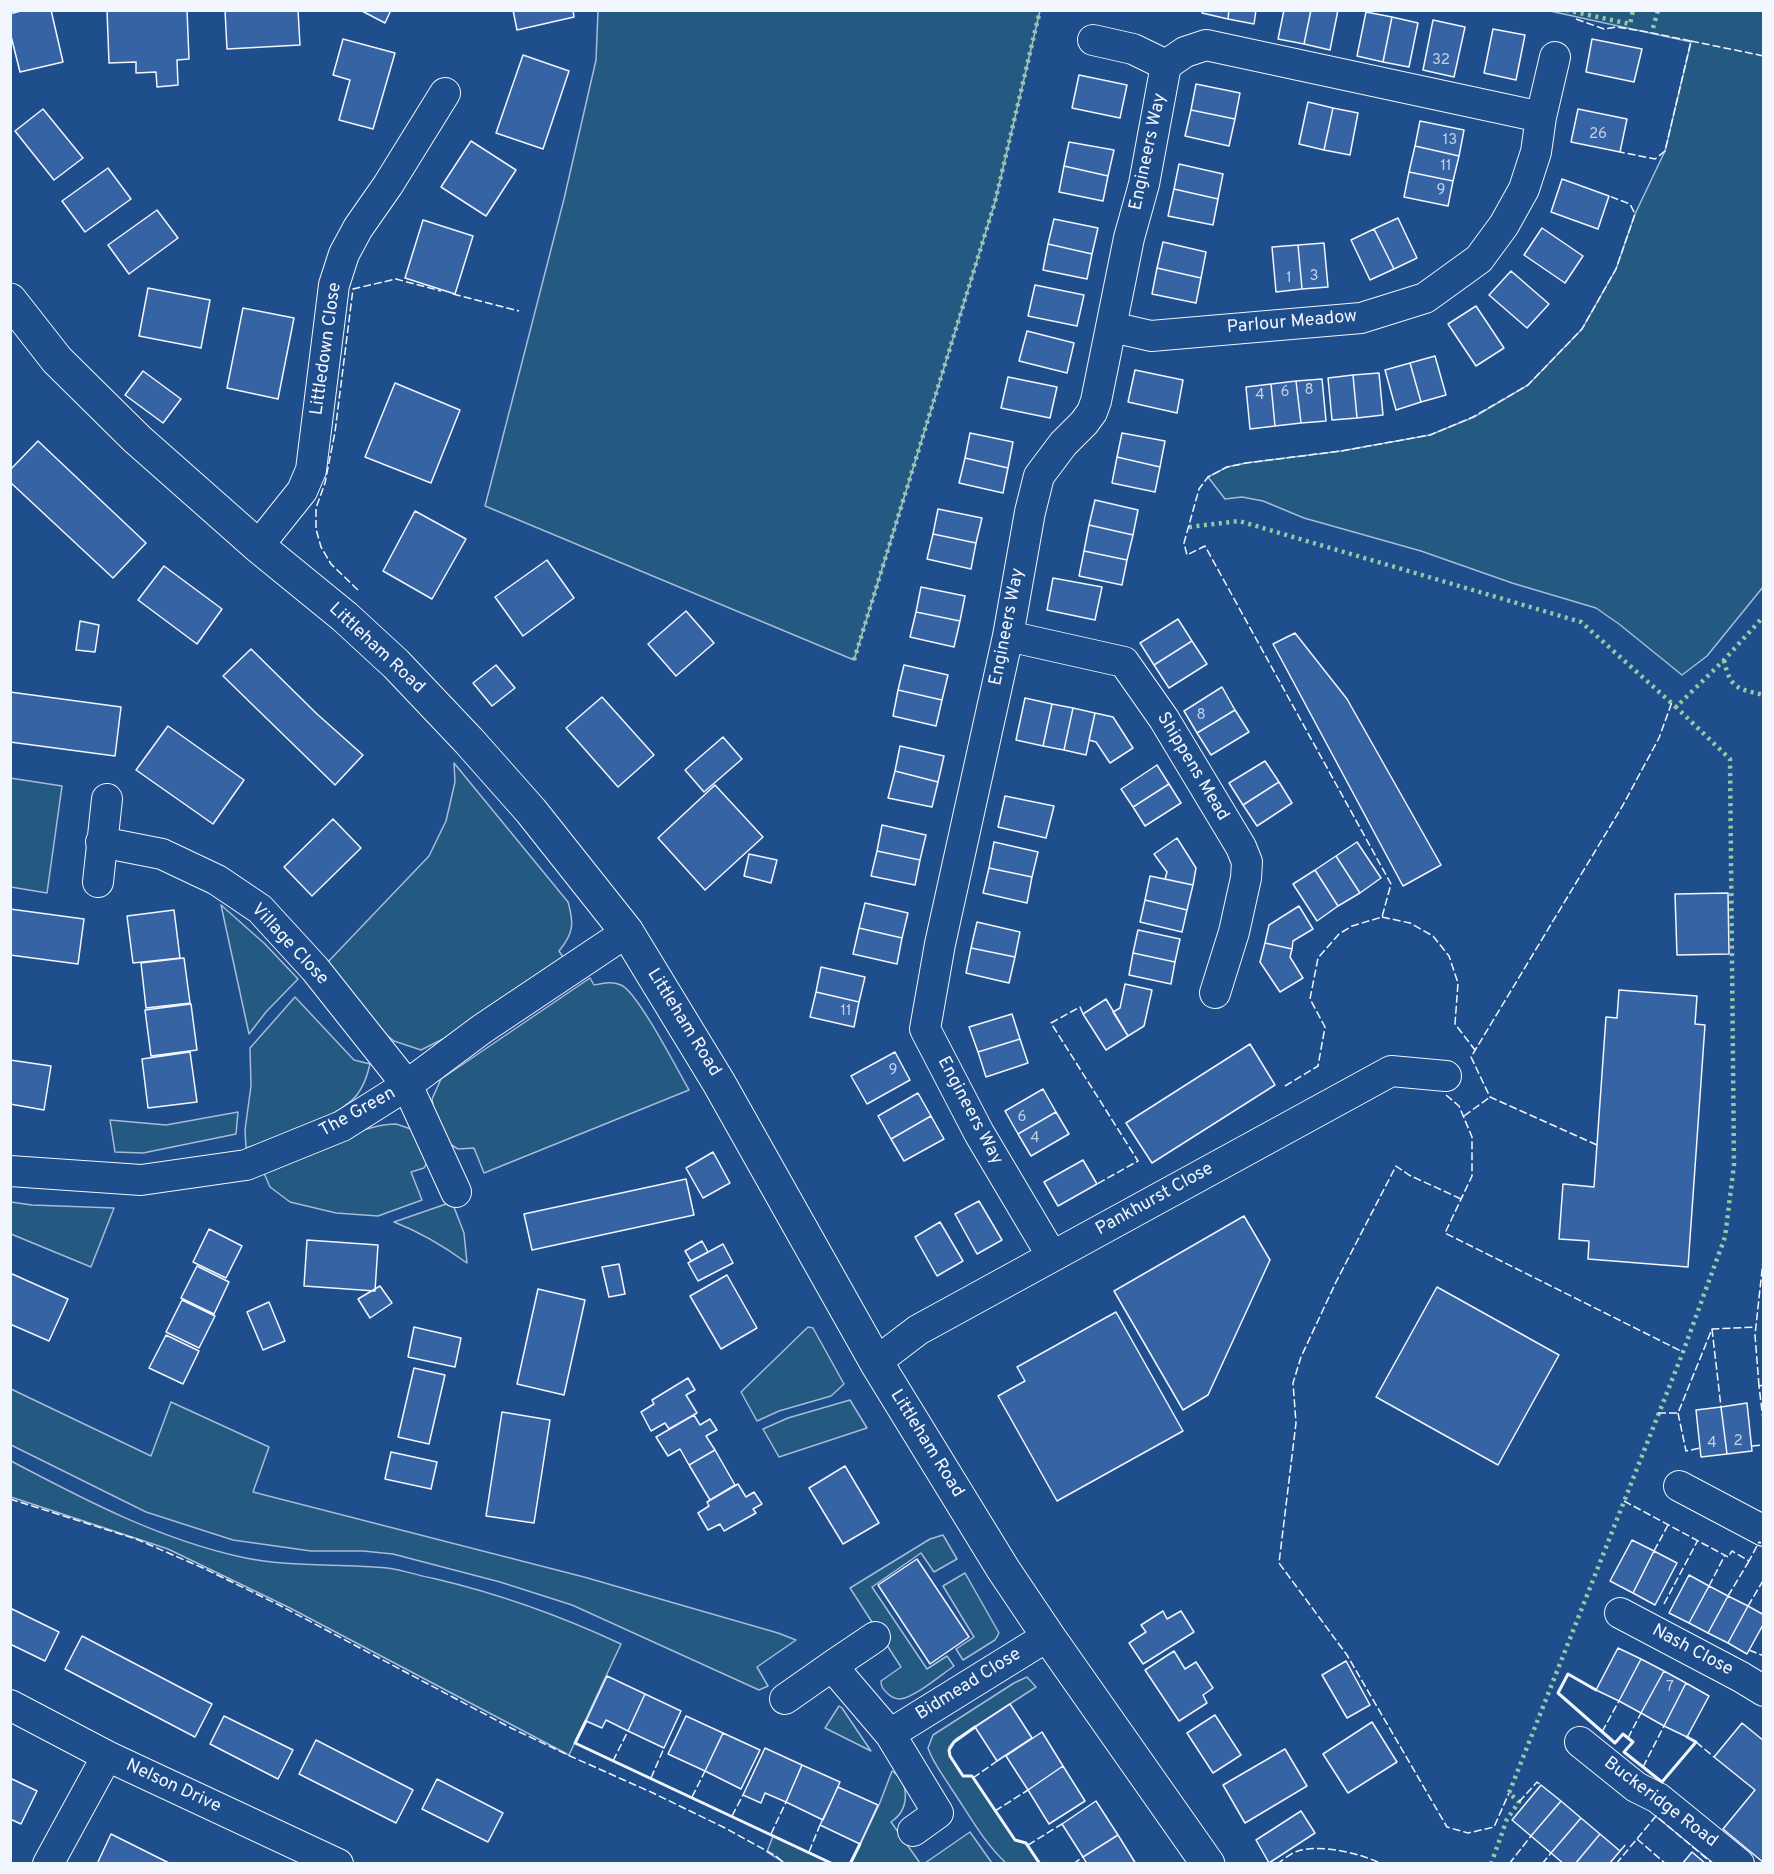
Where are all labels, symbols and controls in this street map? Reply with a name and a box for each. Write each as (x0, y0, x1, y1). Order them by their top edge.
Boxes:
house number: 32 (1432, 52, 1450, 70)
street label: Engineers Way (1126, 91, 1172, 213)
house number: 26 (1589, 126, 1607, 144)
house number: 13 (1443, 132, 1457, 150)
house number: 11 (1440, 158, 1452, 176)
house number: 9 (1437, 182, 1445, 200)
house number: 3 (1309, 268, 1319, 286)
house number: 1 (1286, 270, 1292, 288)
street label: Littledown Close (307, 281, 347, 417)
street label: Parlour Meadow (1226, 307, 1358, 339)
house number: 8 (1304, 382, 1314, 400)
house number: 6 (1281, 384, 1289, 402)
house number: 4 (1255, 387, 1265, 405)
street label: Engineers Way (986, 566, 1030, 688)
street label: Littleham Road (324, 599, 428, 699)
house number: 8 (1196, 707, 1206, 725)
street label: Shippens Mead (1151, 709, 1233, 825)
street label: Village Close (246, 900, 332, 990)
street label: Littleham Road (641, 965, 725, 1081)
house number: 11 (840, 1003, 852, 1021)
street label: Engineers Way (931, 1053, 1007, 1169)
house number: 9 (889, 1062, 897, 1080)
street label: The Green (316, 1083, 400, 1143)
house number: 6 (1018, 1109, 1026, 1127)
house number: 4 (1030, 1130, 1040, 1148)
street label: Pankhurst Close (1092, 1159, 1218, 1241)
street label: Littleham Road (884, 1386, 968, 1502)
house number: 2 (1733, 1433, 1743, 1451)
house number: 4 (1707, 1435, 1717, 1453)
street label: Nash Close (1648, 1621, 1736, 1681)
street label: Bidmead Close (912, 1644, 1026, 1726)
house number: 7 (1666, 1679, 1674, 1697)
street label: Buckeridge Road (1599, 1753, 1721, 1853)
street label: Nelson Drive (122, 1756, 224, 1818)

